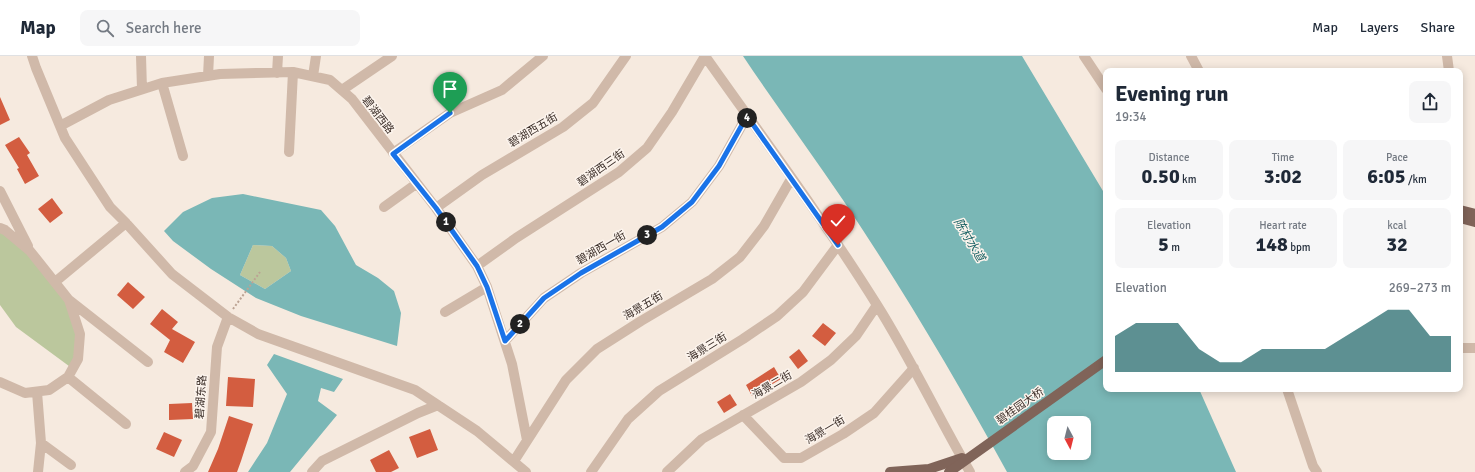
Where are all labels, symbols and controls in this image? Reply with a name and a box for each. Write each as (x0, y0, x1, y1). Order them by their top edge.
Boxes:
search box (80, 10, 360, 46)
text: Map (20, 16, 56, 40)
icon: search (94, 17, 116, 39)
text: Search here (126, 19, 201, 37)
text: Map (1312, 19, 1338, 36)
text: Layers (1360, 19, 1399, 36)
text: Share (1421, 19, 1455, 36)
pin (433, 72, 467, 113)
icon: arrive (439, 78, 461, 100)
text: Evening run (1115, 80, 1229, 107)
button: share (1409, 81, 1451, 123)
street label: 碧湖西路 (359, 94, 397, 136)
pin: 4 (737, 108, 757, 128)
text: 19:34 (1115, 109, 1147, 125)
street label: 碧湖西五街 (506, 110, 560, 150)
text: 4 (744, 111, 750, 124)
street label: 碧湖西三街 (575, 147, 627, 189)
text: Distance (1149, 151, 1189, 164)
text: Time (1272, 151, 1294, 164)
text: Pace (1386, 151, 1408, 164)
text: 0.50 (1142, 164, 1180, 189)
text: 3:02 (1264, 164, 1302, 189)
text: 6:05 (1367, 164, 1405, 189)
text: km (1180, 173, 1196, 186)
text: /km (1405, 173, 1427, 186)
pin (821, 204, 855, 245)
icon: check (827, 210, 849, 232)
pin: 1 (436, 212, 456, 232)
text: 1 (443, 215, 449, 228)
water label: 陈村水道 (950, 216, 989, 266)
text: Elevation (1147, 219, 1191, 232)
text: Heart rate (1259, 219, 1307, 232)
text: kcal (1387, 219, 1407, 232)
pin: 3 (637, 225, 657, 245)
text: 3 (644, 228, 650, 241)
street label: 碧湖西一街 (574, 229, 628, 267)
text: 5 (1158, 232, 1169, 257)
text: 148 (1255, 232, 1288, 257)
text: 32 (1386, 232, 1408, 257)
text: m (1169, 241, 1180, 254)
text: bpm (1288, 241, 1311, 254)
text: Elevation (1115, 280, 1167, 296)
text: 269–273 m (1389, 280, 1451, 296)
street label: 海景五街 (621, 289, 665, 323)
pin: 2 (510, 314, 530, 334)
text: 2 (517, 317, 523, 330)
street label: 海景三街 (685, 330, 729, 364)
street label: 海景二街 (750, 368, 794, 402)
street label: 碧湖东路 (193, 375, 209, 419)
street label: 碧桂园大桥 (994, 385, 1046, 427)
street label: 海景一街 (803, 413, 847, 447)
north arrow (1047, 416, 1091, 460)
map controls (1047, 416, 1091, 460)

